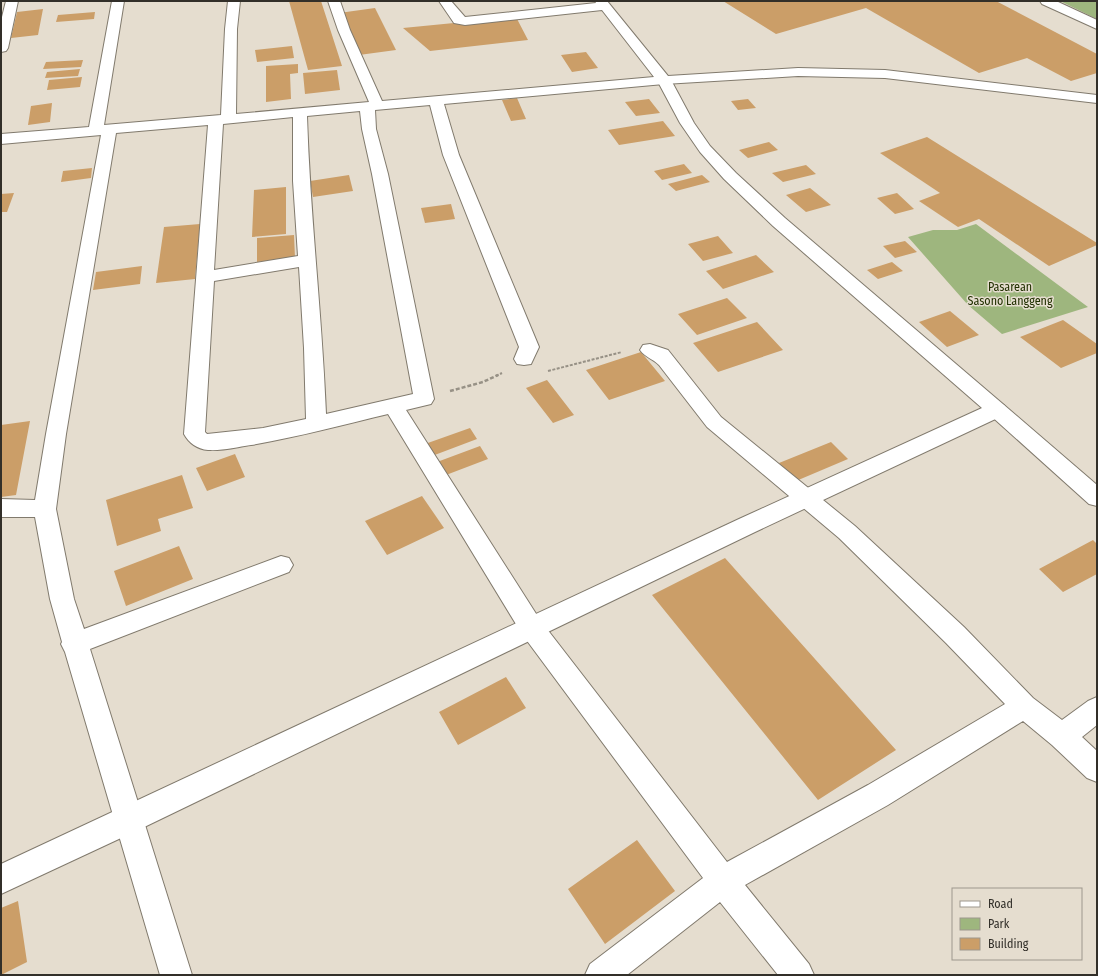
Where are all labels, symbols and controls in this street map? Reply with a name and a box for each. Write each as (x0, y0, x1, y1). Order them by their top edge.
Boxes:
park label: Pasarean Sasono Langgeng (967, 280, 1053, 308)
legend (952, 888, 1082, 960)
text: Road (988, 897, 1013, 911)
text: Park (988, 917, 1010, 931)
text: Building (988, 937, 1029, 951)

